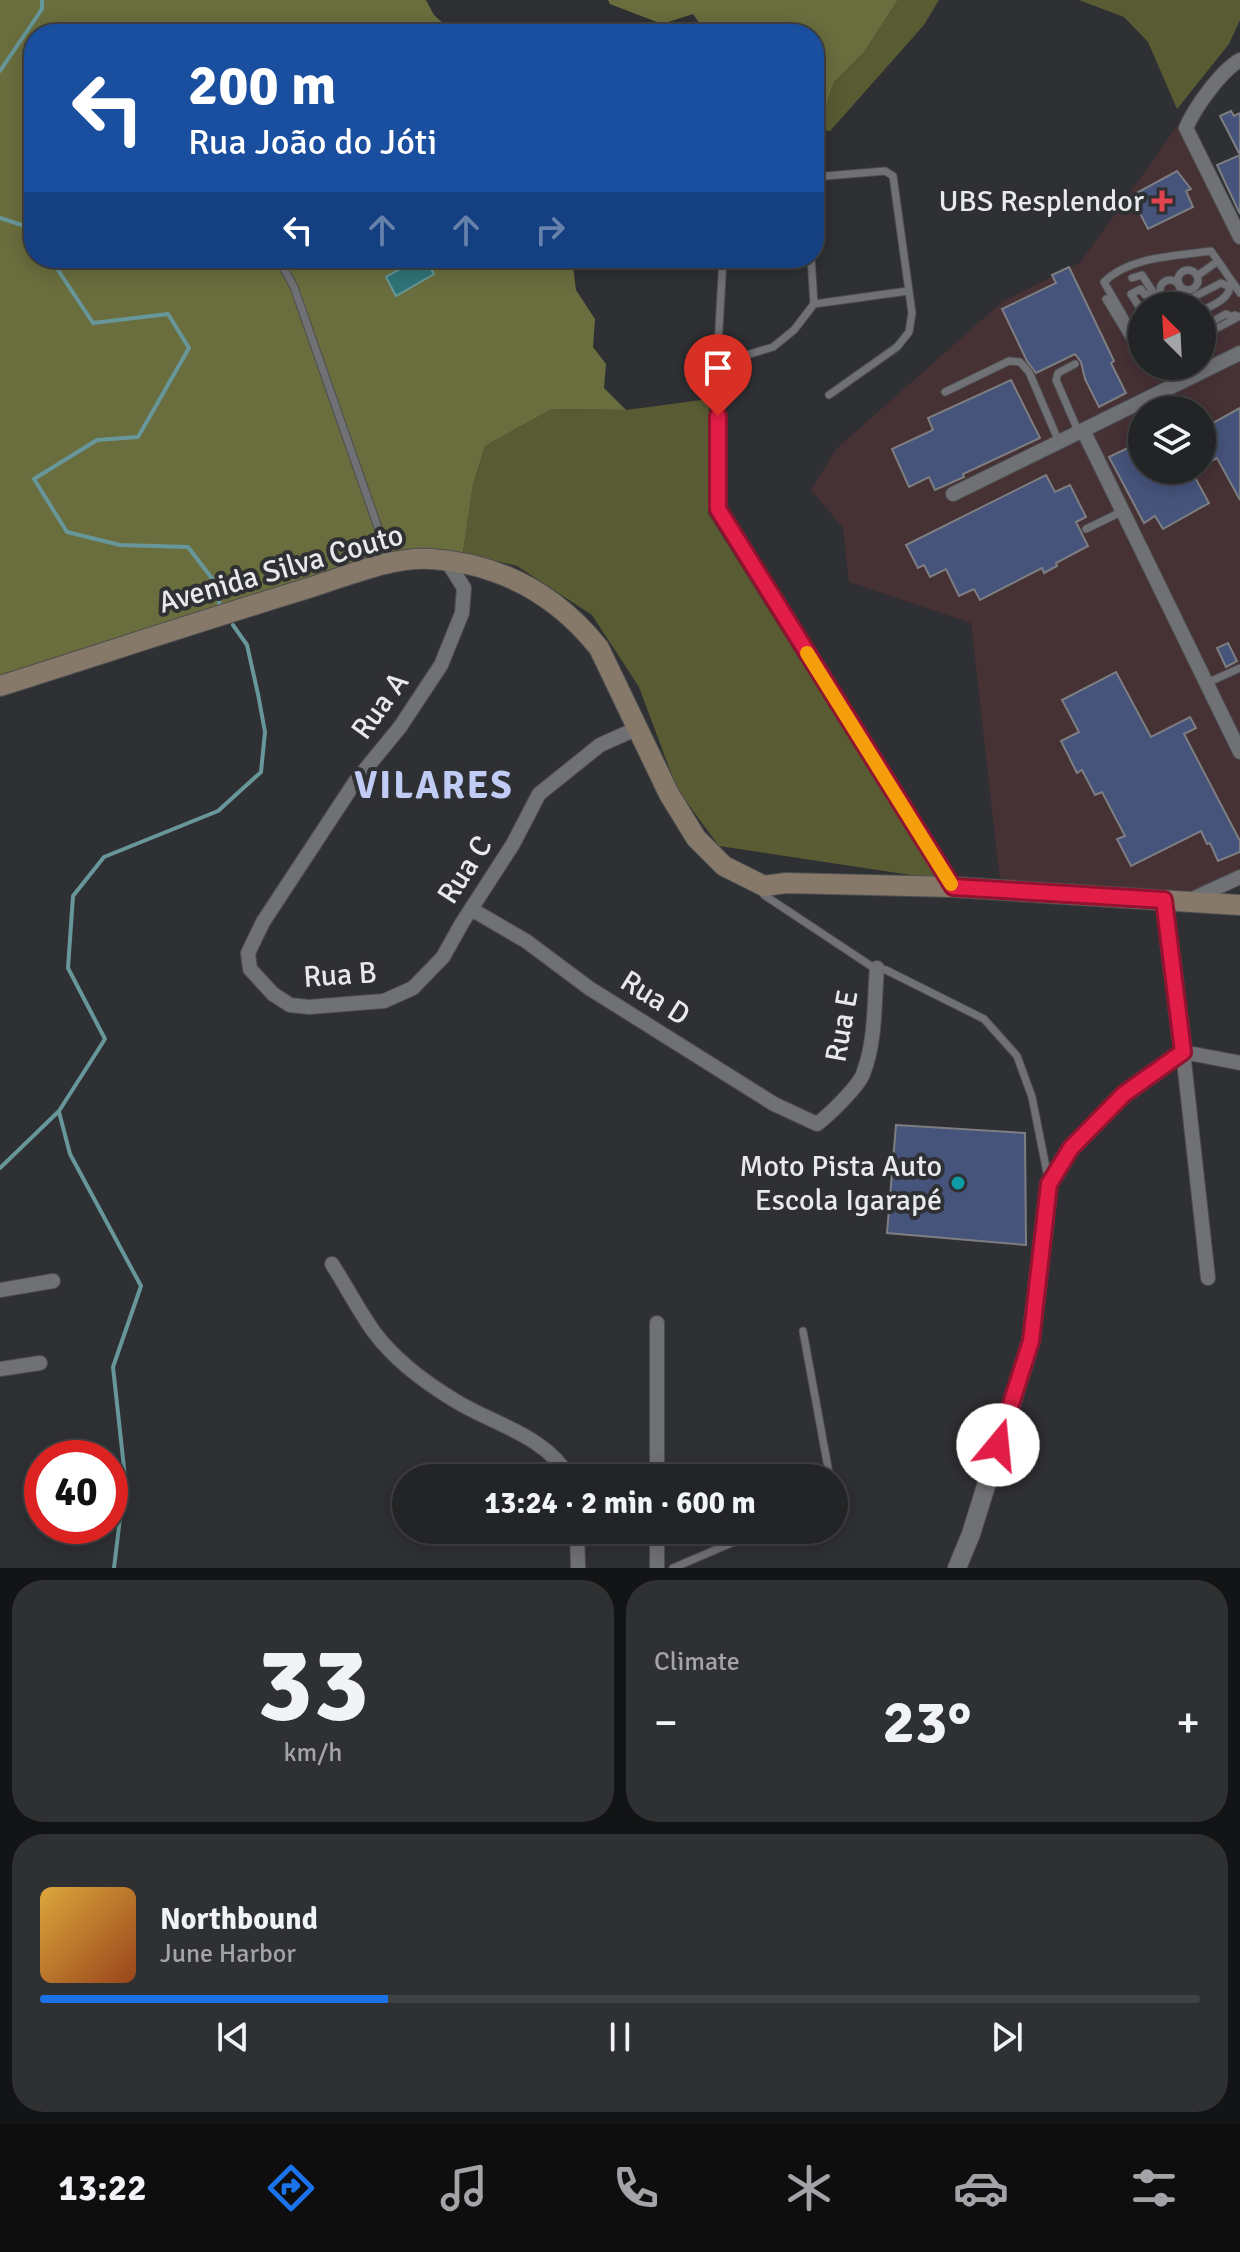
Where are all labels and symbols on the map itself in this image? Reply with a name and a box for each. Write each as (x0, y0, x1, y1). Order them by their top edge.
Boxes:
place label: UBS Resplendor (938, 183, 1144, 220)
marker: UBS Resplendor (1151, 190, 1173, 212)
north arrow (1128, 292, 1216, 380)
pin (684, 334, 752, 416)
street label: Avenida Silva Couto (154, 516, 408, 622)
street label: Rua A (343, 665, 417, 747)
district label: VILARES (354, 762, 514, 809)
street label: Rua C (429, 829, 501, 911)
street label: Rua B (302, 954, 378, 996)
street label: Rua D (613, 962, 697, 1034)
street label: Rua E (817, 987, 867, 1065)
place label: Moto Pista Auto Escola Igarapé (739, 1148, 942, 1219)
marker: Moto Pista Auto Escola Igarapé (949, 1174, 967, 1192)
position arrow (956, 1403, 1040, 1487)
speed limit sign: 40 (24, 1440, 128, 1544)

